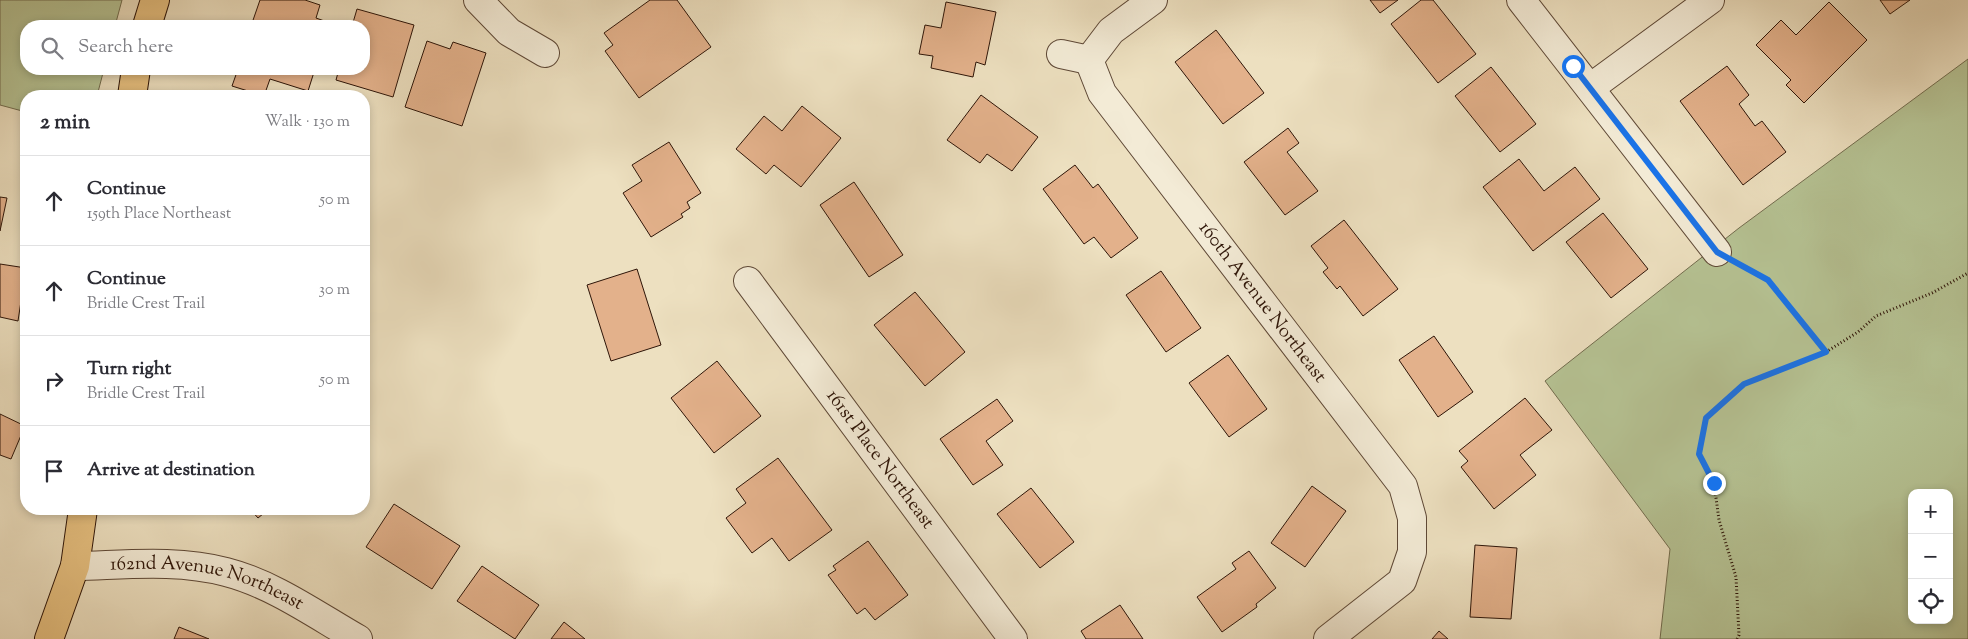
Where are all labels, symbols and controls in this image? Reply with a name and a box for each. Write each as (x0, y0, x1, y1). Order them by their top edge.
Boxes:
search box (20, 20, 370, 75)
icon: search (38, 34, 66, 62)
text: Search here (78, 34, 173, 61)
route start (1562, 55, 1585, 78)
text: 2 min (40, 108, 90, 138)
text: Walk · 130 m (265, 111, 350, 134)
text: Continue (87, 176, 166, 203)
icon: ahead (40, 187, 68, 215)
text: 50 m (319, 189, 350, 212)
text: 159th Place Northeast (87, 203, 231, 226)
street label: 160th Avenue Northeast (1192, 216, 1333, 389)
text: Continue (87, 266, 166, 293)
icon: ahead (40, 277, 68, 305)
text: 30 m (319, 279, 350, 302)
text: Bridle Crest Trail (87, 293, 205, 316)
text: Turn right (87, 356, 171, 383)
icon: right (40, 367, 68, 395)
text: 50 m (319, 369, 350, 392)
text: Bridle Crest Trail (87, 383, 205, 406)
street label: 161st Place Northeast (819, 384, 941, 535)
icon: arrive (40, 457, 68, 485)
text: Arrive at destination (87, 457, 255, 484)
route end (1703, 472, 1726, 495)
map controls (1908, 489, 1953, 624)
button: + (1908, 489, 1953, 534)
button: − (1908, 534, 1953, 579)
street label: 162nd Avenue Northeast (110, 550, 309, 617)
button: locate (1908, 579, 1953, 624)

